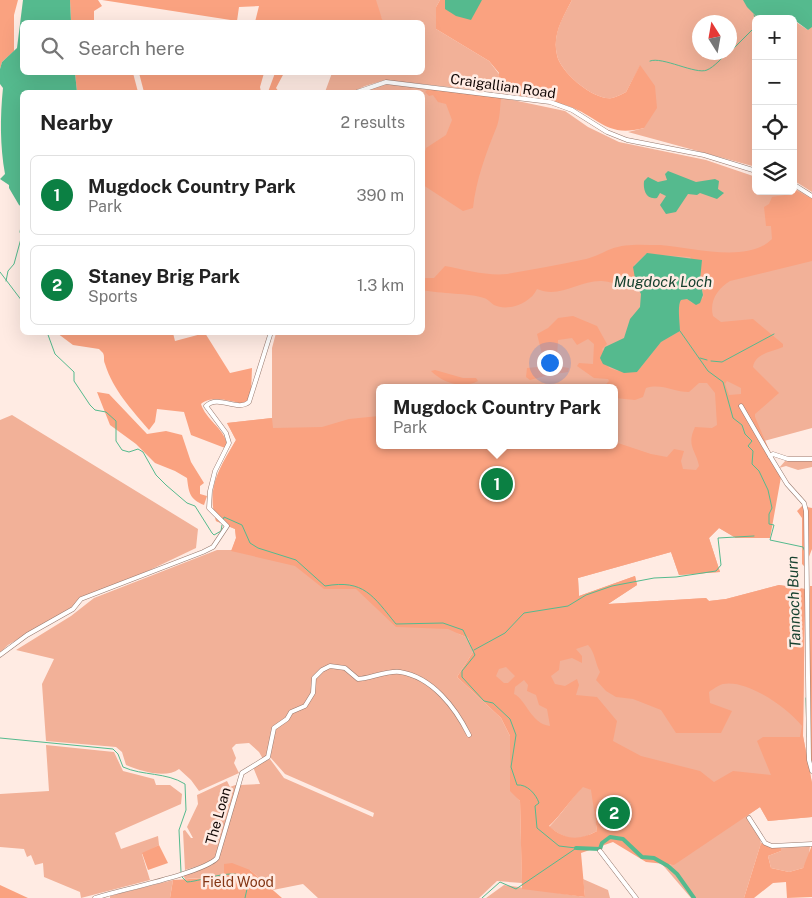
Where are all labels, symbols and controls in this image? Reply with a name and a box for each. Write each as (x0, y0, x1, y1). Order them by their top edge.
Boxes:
north arrow (692, 15, 737, 60)
map controls (752, 15, 797, 195)
button: + (752, 15, 797, 60)
search box (20, 20, 425, 75)
icon: search (38, 34, 66, 62)
text: Search here (78, 37, 185, 59)
button: − (752, 60, 797, 105)
street label: Craigallian Road (449, 71, 557, 101)
button: locate (752, 105, 797, 150)
text: Nearby (40, 110, 113, 135)
text: 2 results (340, 113, 405, 132)
button: layers (752, 150, 797, 195)
text: Mugdock Country Park (88, 175, 296, 197)
text: 1 (54, 186, 60, 205)
text: 390 m (357, 186, 404, 205)
text: Park (88, 197, 122, 216)
text: Staney Brig Park (88, 265, 240, 287)
water label: Mugdock Loch (614, 273, 712, 290)
text: 2 (52, 276, 62, 295)
text: 1.3 km (357, 276, 404, 295)
text: Sports (88, 287, 138, 306)
your location (537, 350, 563, 376)
popup (376, 384, 618, 449)
text: Mugdock Country Park (393, 396, 601, 418)
text: Park (393, 418, 427, 437)
pin: 1 (481, 465, 513, 503)
water label: Tannoch Burn (783, 555, 804, 649)
street label: The Loan (202, 785, 234, 847)
pin: 2 (598, 794, 630, 832)
park label: Field Wood (202, 874, 274, 890)

